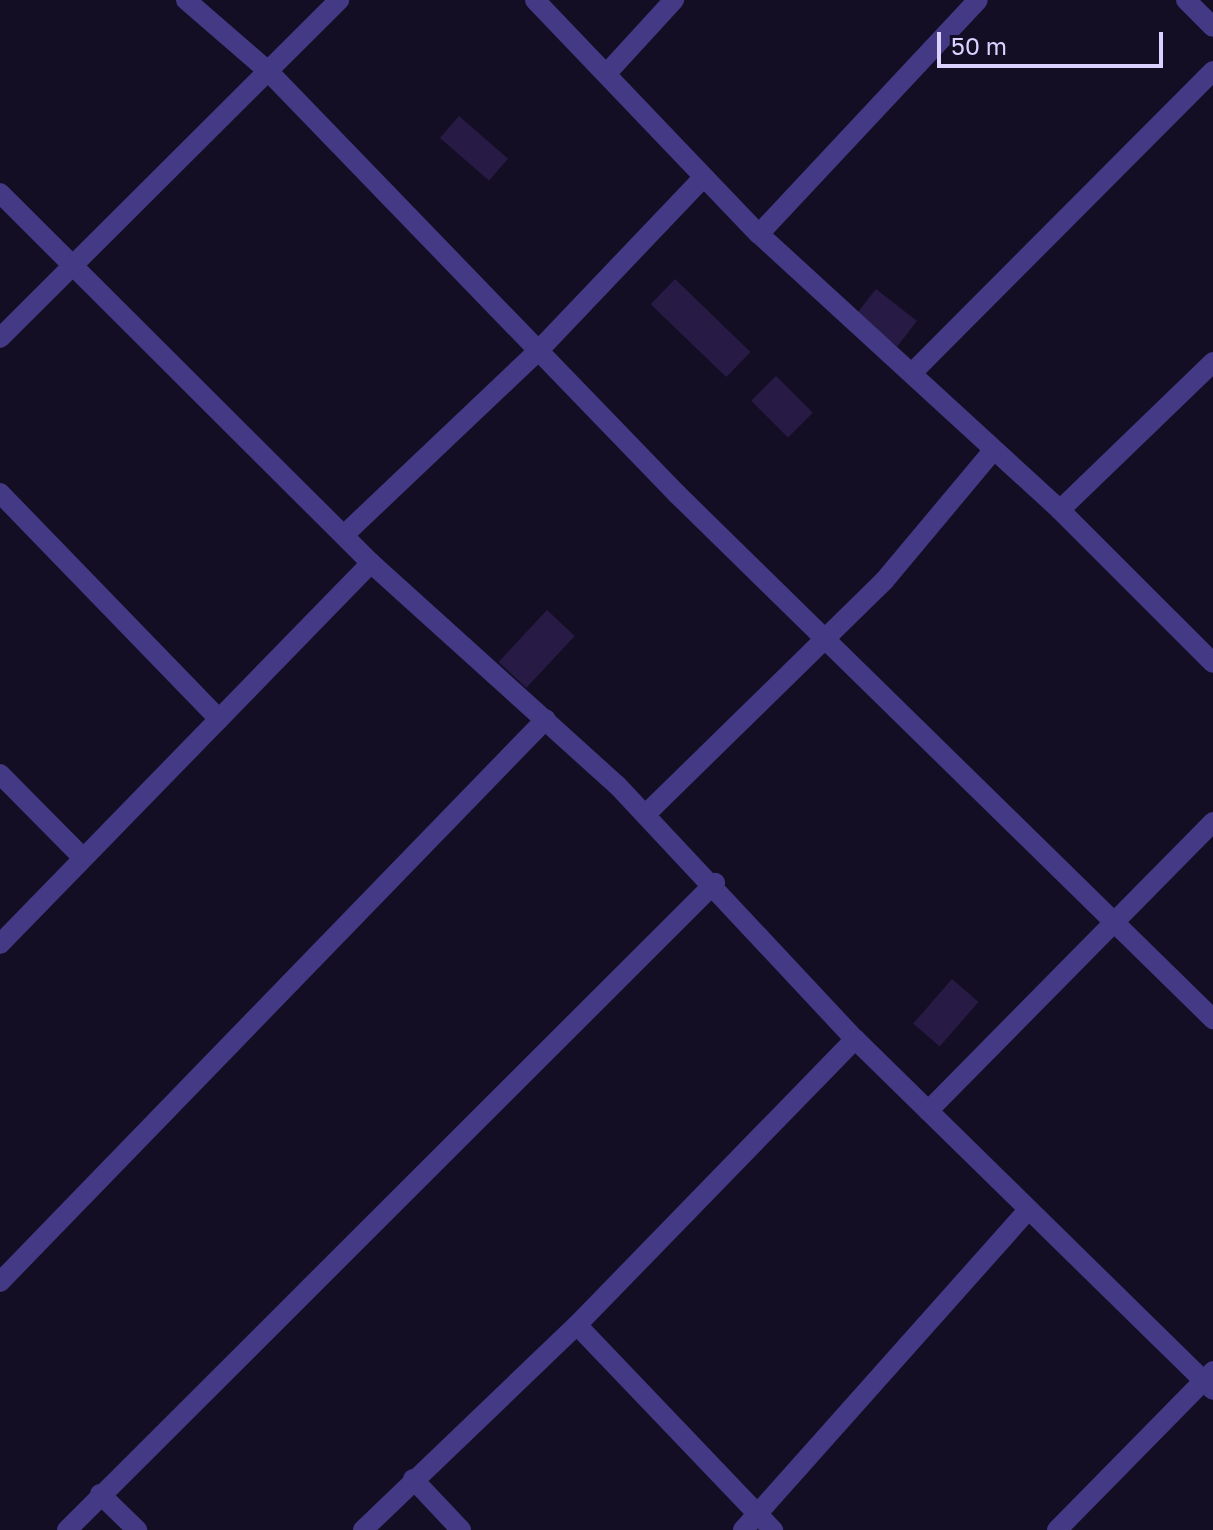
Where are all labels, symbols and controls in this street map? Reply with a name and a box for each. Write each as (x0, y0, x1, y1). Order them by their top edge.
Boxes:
scale bar (941, 16, 1167, 66)
text: 50 m (951, 31, 1007, 60)

